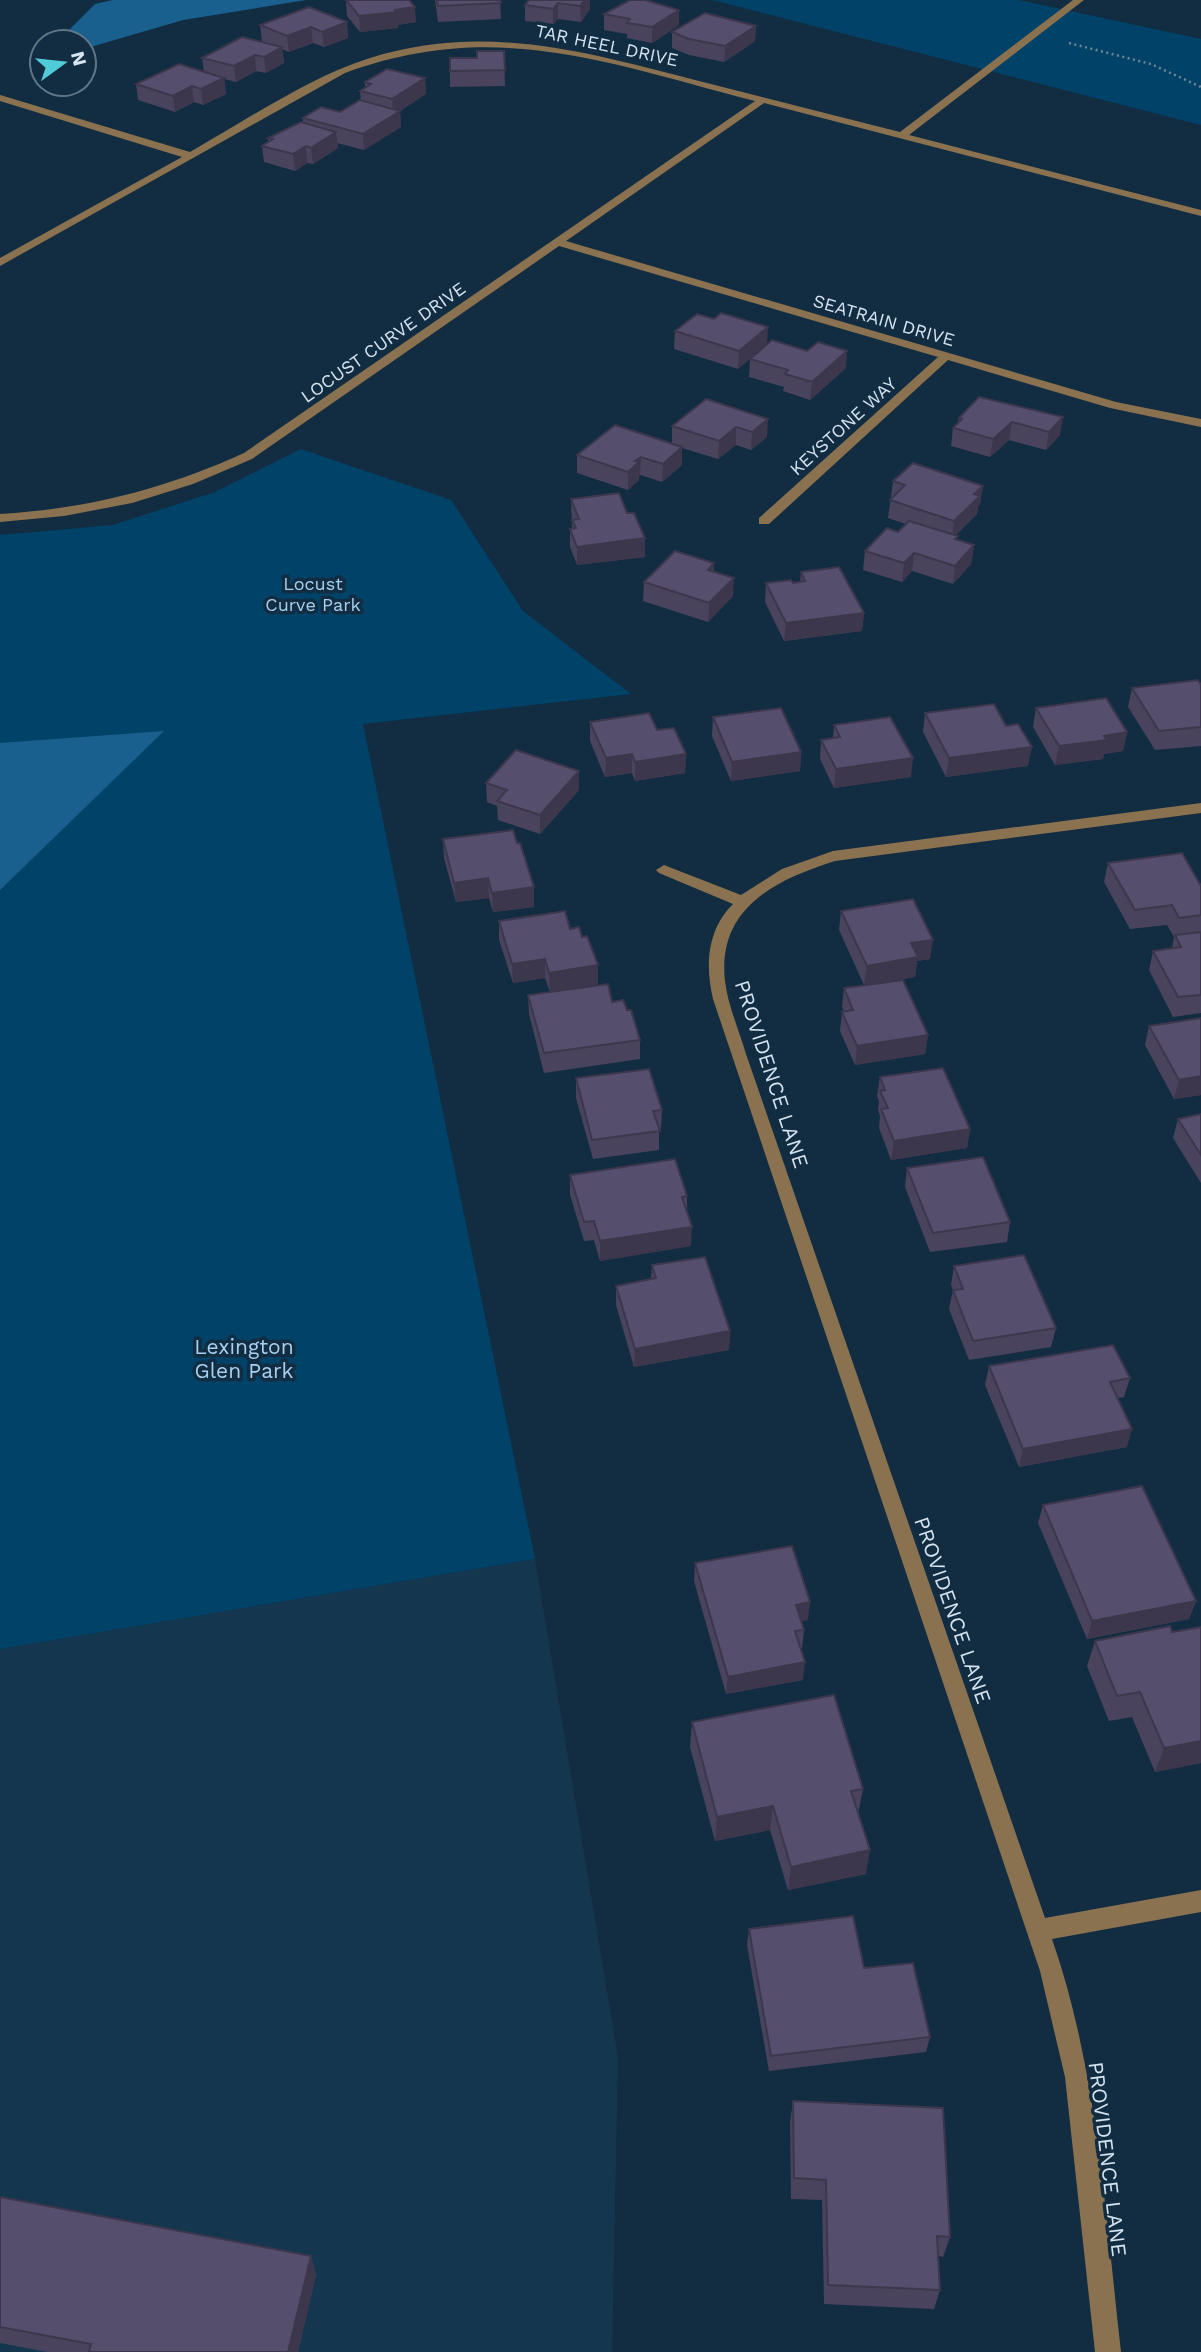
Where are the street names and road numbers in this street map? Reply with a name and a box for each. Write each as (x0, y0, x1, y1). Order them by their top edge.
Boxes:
street label: TAR HEEL DRIVE (534, 20, 680, 70)
street label: LOCUST CURVE DRIVE (297, 277, 469, 407)
street label: SEATRAIN DRIVE (811, 290, 957, 350)
street label: KEYSTONE WAY (785, 372, 901, 479)
street label: PROVIDENCE LANE (730, 977, 814, 1171)
street label: PROVIDENCE LANE (909, 1513, 997, 1707)
street label: PROVIDENCE LANE (1084, 2060, 1132, 2258)

